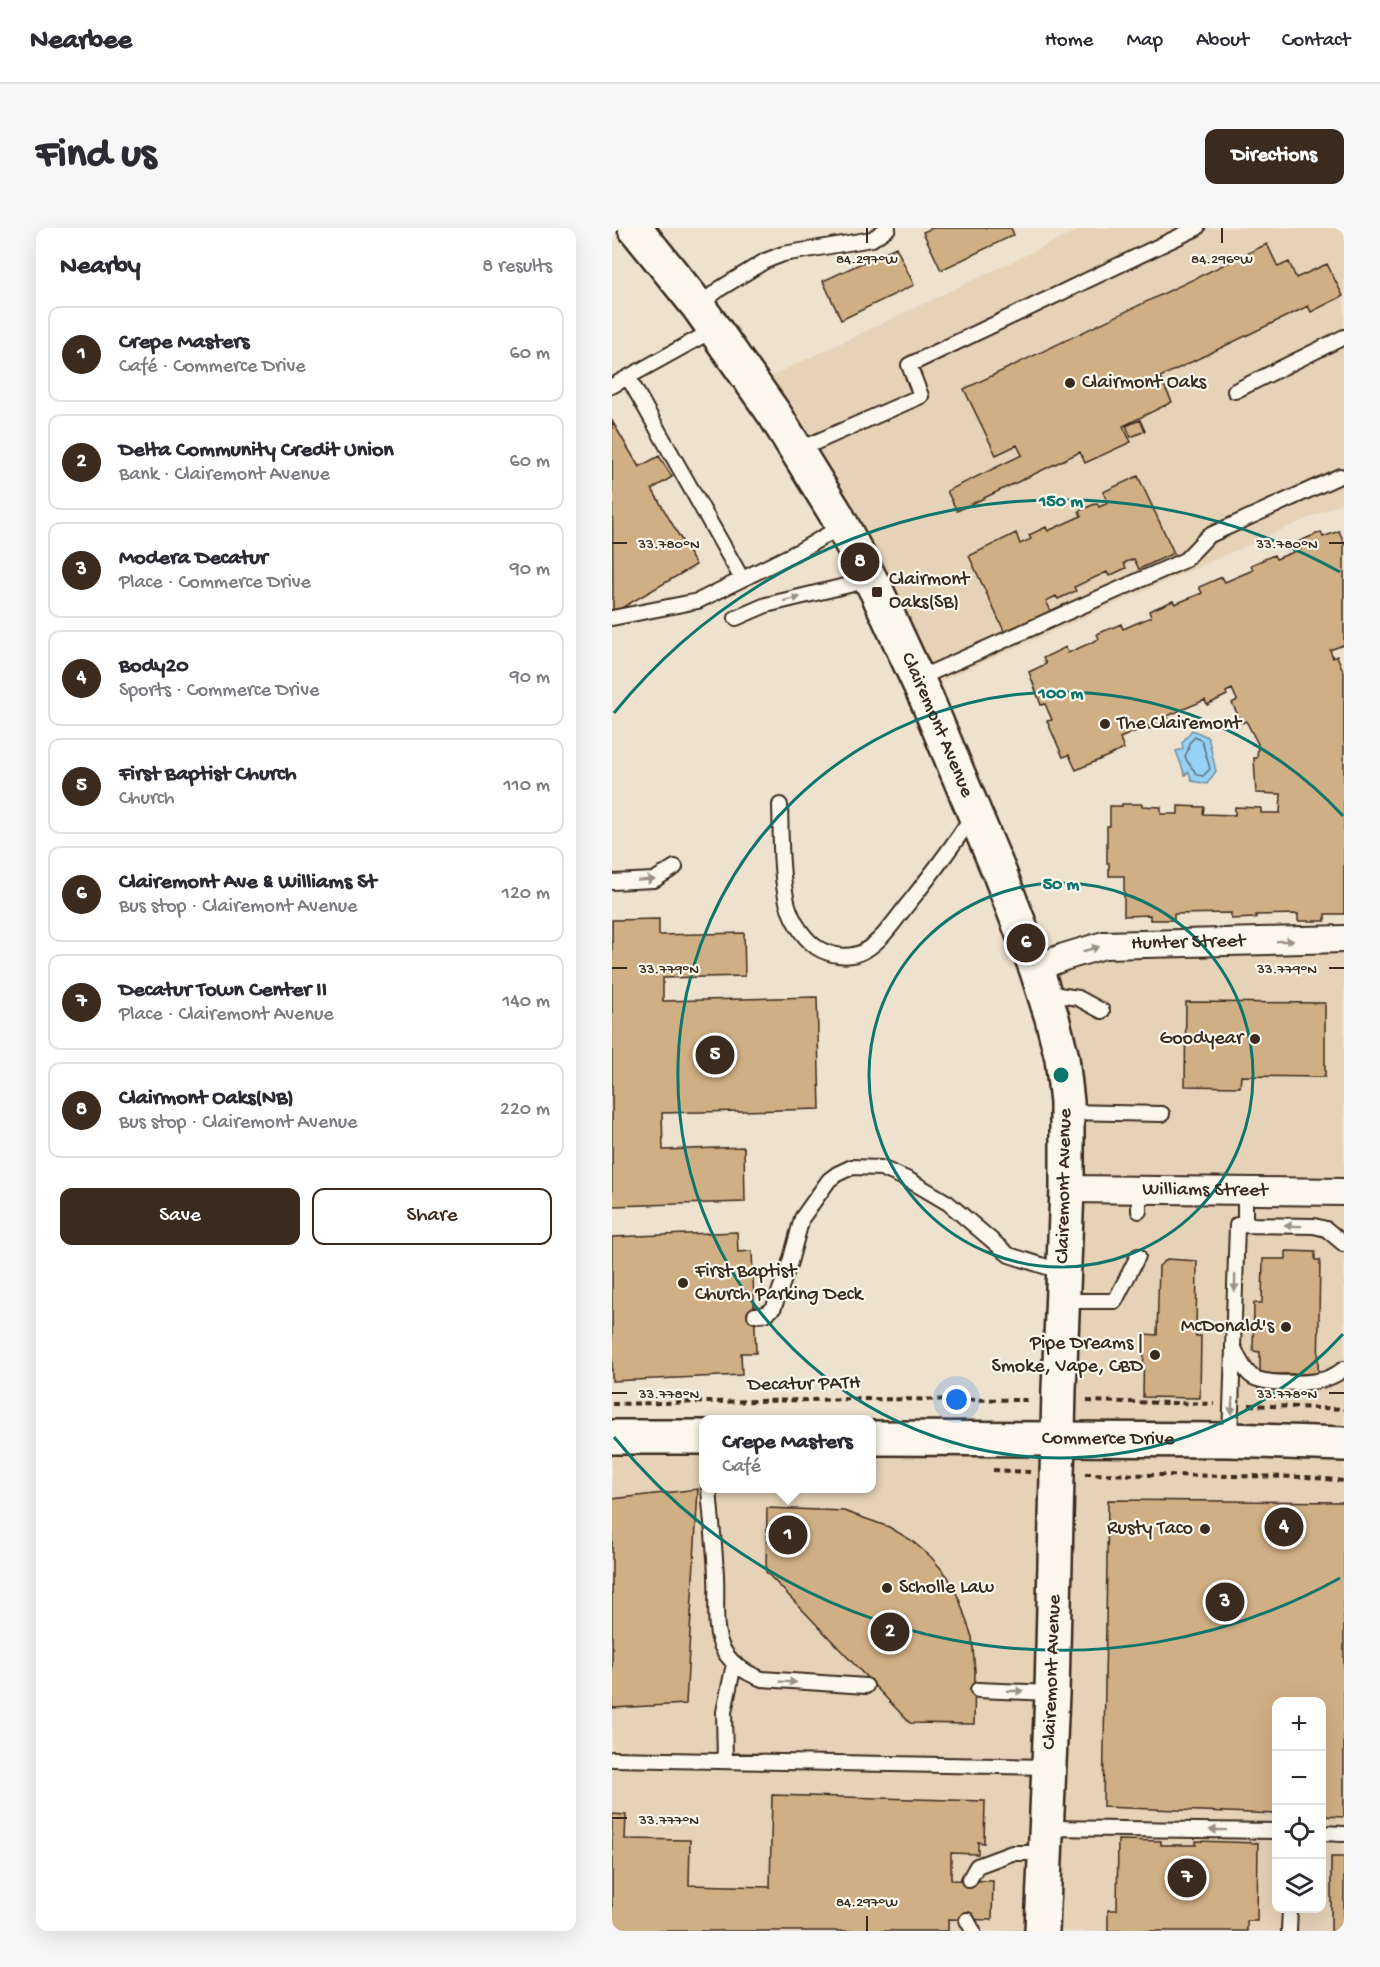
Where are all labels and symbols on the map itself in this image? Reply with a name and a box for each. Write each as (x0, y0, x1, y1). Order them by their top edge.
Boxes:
text: 84.297°W (836, 251, 898, 269)
text: 84.296°W (1191, 251, 1253, 269)
place label: Clairmont Oaks (1082, 372, 1207, 395)
marker: Clairmont Oaks (1063, 376, 1077, 390)
text: 150 m (1038, 492, 1083, 513)
text: 33.780°N (637, 536, 700, 554)
text: 33.780°N (1255, 536, 1318, 554)
pin: 8 (840, 540, 880, 584)
place label: Clairmont Oaks(SB) (889, 569, 971, 615)
marker: Clairmont Oaks(SB) (870, 585, 884, 599)
one-way arrow (782, 593, 801, 603)
street label: Clairemont Avenue (895, 649, 978, 801)
text: 100 m (1038, 684, 1084, 705)
place label: The Clairemont (1116, 713, 1243, 736)
marker: The Clairemont (1098, 717, 1112, 731)
one-way arrow (636, 875, 655, 885)
text: 50 m (1043, 875, 1080, 896)
pin: 6 (1006, 920, 1046, 966)
street label: Hunter Street (1131, 930, 1247, 956)
one-way arrow (1276, 936, 1295, 945)
one-way arrow (1082, 944, 1100, 953)
text: 33.779°N (638, 961, 699, 979)
text: 33.779°N (1256, 961, 1317, 979)
place label: Goodyear (1160, 1028, 1245, 1051)
pin: 5 (696, 1032, 734, 1078)
marker: Goodyear (1248, 1032, 1262, 1046)
centre of rings (1051, 1065, 1071, 1085)
street label: Clairemont Avenue (1052, 1108, 1078, 1264)
street label: Williams Street (1142, 1178, 1270, 1203)
one-way arrow (1284, 1221, 1303, 1231)
place label: First Baptist Church Parking Deck (694, 1261, 865, 1307)
one-way arrow (1230, 1274, 1240, 1293)
marker: First Baptist Church Parking Deck (676, 1276, 690, 1290)
place label: McDonald's (1181, 1316, 1275, 1339)
marker: McDonald's (1279, 1320, 1293, 1334)
place label: Pipe Dreams | Smoke, Vape, CBD (991, 1333, 1144, 1379)
marker: Pipe Dreams | Smoke, Vape, CBD (1148, 1348, 1162, 1362)
street label: Decatur PATH (746, 1373, 861, 1398)
your location (942, 1385, 971, 1414)
text: 33.778°N (638, 1386, 700, 1404)
text: 33.778°N (1256, 1386, 1318, 1404)
one-way arrow (1227, 1397, 1236, 1416)
street label: Commerce Drive (1042, 1427, 1175, 1451)
pin: 4 (1264, 1504, 1304, 1550)
pin: 1 (768, 1512, 807, 1558)
place label: Rusty Taco (1107, 1518, 1193, 1541)
marker: Rusty Taco (1198, 1522, 1212, 1536)
place label: Scholle Law (899, 1577, 994, 1600)
pin: 3 (1206, 1580, 1244, 1624)
marker: Scholle Law (880, 1581, 894, 1595)
street label: Clairemont Avenue (1039, 1593, 1067, 1750)
pin: 2 (870, 1610, 910, 1654)
one-way arrow (779, 1677, 798, 1687)
one-way arrow (1006, 1686, 1025, 1696)
text: 33.777°N (638, 1812, 699, 1830)
one-way arrow (1209, 1826, 1228, 1835)
pin: 7 (1168, 1856, 1206, 1900)
text: 84.297°W (836, 1894, 898, 1912)

